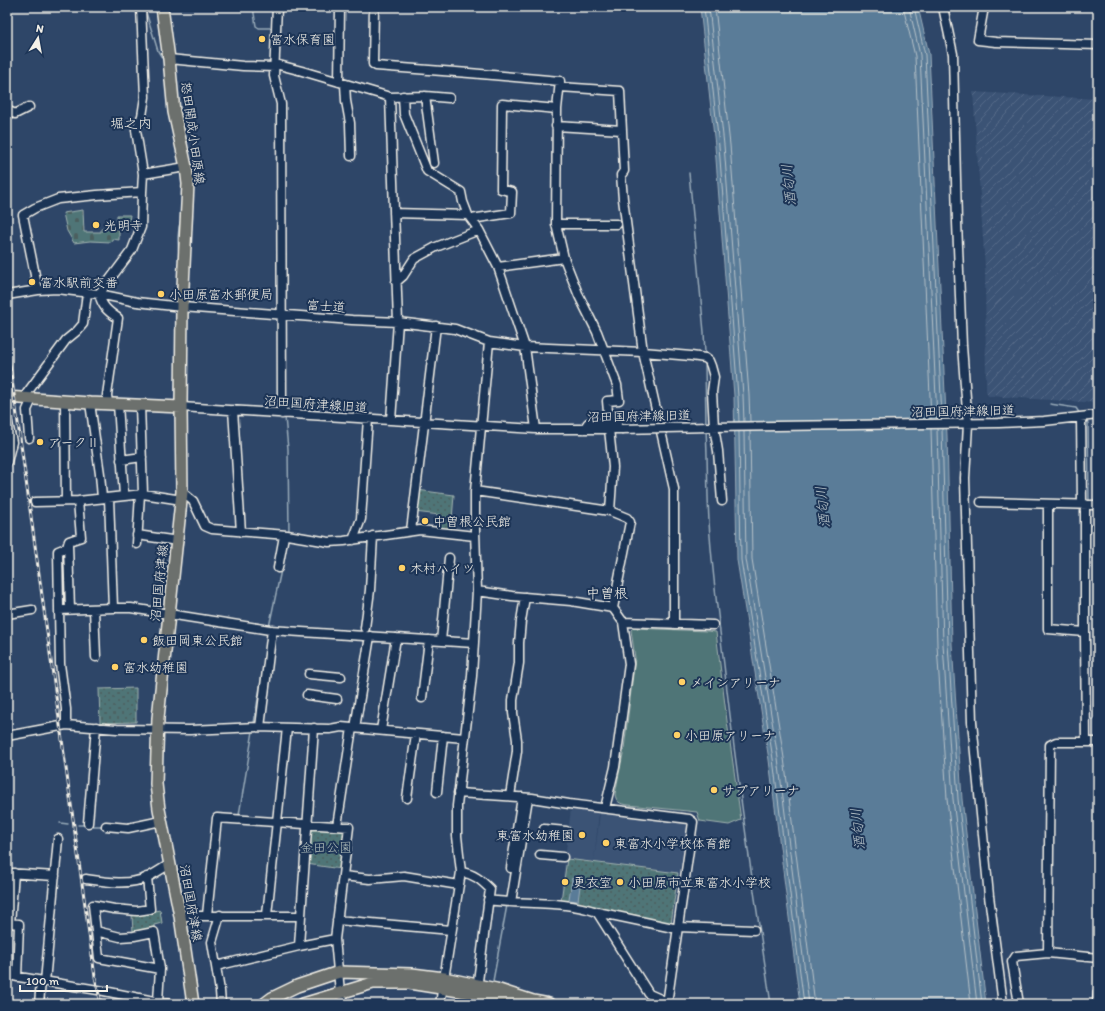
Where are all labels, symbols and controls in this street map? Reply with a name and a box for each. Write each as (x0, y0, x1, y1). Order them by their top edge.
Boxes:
north arrow (18, 18, 58, 58)
text: N (35, 22, 45, 36)
place label: 富水保育園 (270, 32, 335, 47)
marker: 富水保育園 (257, 34, 267, 44)
street label: 怒田開成小田原線 (178, 80, 208, 187)
district label: 堀之内 (110, 115, 152, 132)
water label: 酒匂川 (778, 163, 800, 207)
place label: 光明寺 (104, 218, 143, 233)
marker: 光明寺 (91, 220, 101, 230)
place label: 富水駅前交番 (40, 275, 118, 290)
marker: 富水駅前交番 (27, 277, 37, 287)
place label: 小田原富水郵便局 (169, 287, 273, 302)
marker: 小田原富水郵便局 (156, 289, 166, 299)
street label: 富士道 (306, 297, 346, 315)
street label: 沼田国府津線旧道 (264, 393, 368, 415)
street label: 沼田国府津線旧道 (911, 403, 1015, 419)
street label: 沼田国府津線旧道 (587, 408, 691, 424)
place label: アークⅡ (48, 435, 99, 450)
marker: アークⅡ (35, 437, 45, 447)
water label: 酒匂川 (812, 485, 834, 529)
place label: 中曽根公民館 (433, 514, 511, 529)
marker: 中曽根公民館 (420, 516, 430, 526)
street label: 沼田国府津線 (147, 542, 171, 623)
place label: 木村ハイツ (410, 561, 475, 576)
marker: 木村ハイツ (397, 563, 407, 573)
district label: 中曽根 (586, 585, 628, 602)
place label: 飯田岡東公民館 (152, 633, 243, 648)
marker: 飯田岡東公民館 (139, 635, 149, 645)
place label: 富水幼稚園 (123, 660, 188, 675)
marker: 富水幼稚園 (110, 662, 120, 672)
place label: メインアリーナ (690, 675, 781, 690)
marker: メインアリーナ (677, 677, 687, 687)
place label: 小田原アリーナ (685, 728, 776, 743)
marker: 小田原アリーナ (672, 730, 682, 740)
place label: サブアリーナ (722, 783, 800, 798)
marker: サブアリーナ (709, 785, 719, 795)
water label: 酒匂川 (847, 807, 869, 851)
place label: 東富水幼稚園 (496, 828, 574, 843)
marker: 東富水幼稚園 (577, 830, 587, 840)
place label: 東富水小学校体育館 (614, 836, 731, 851)
marker: 東富水小学校体育館 (601, 838, 611, 848)
park label: 金田公園 (300, 840, 352, 855)
street label: 沼田国府津線 (177, 863, 205, 944)
place label: 更衣室 (573, 875, 612, 890)
place label: 小田原市立東富水小学校 (628, 875, 771, 890)
marker: 更衣室 (560, 877, 570, 887)
marker: 小田原市立東富水小学校 (615, 877, 625, 887)
scale bar (20, 967, 107, 993)
text: 100 m (26, 974, 59, 988)

